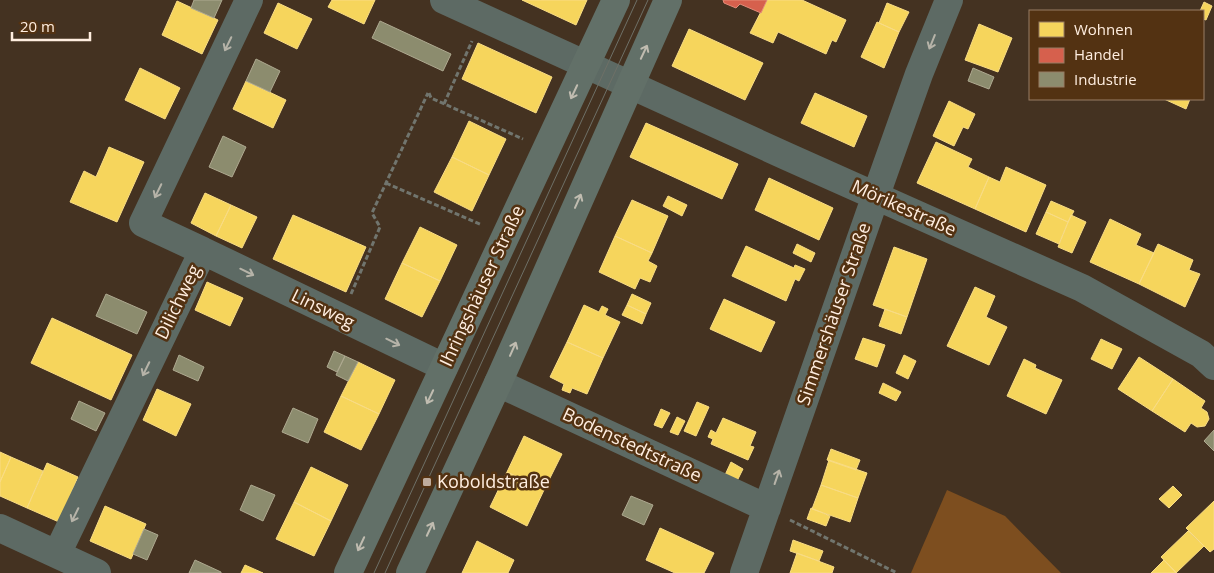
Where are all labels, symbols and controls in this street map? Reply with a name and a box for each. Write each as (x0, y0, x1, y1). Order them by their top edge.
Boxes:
scale bar (12, 10, 90, 42)
legend (1029, 10, 1204, 100)
text: 20 m (20, 16, 55, 36)
text: Wohnen (1074, 19, 1133, 39)
one-way arrow (927, 34, 936, 49)
one-way arrow (223, 36, 232, 51)
text: Handel (1074, 44, 1124, 64)
one-way arrow (640, 45, 649, 60)
text: Industrie (1074, 69, 1137, 89)
one-way arrow (569, 84, 578, 99)
street label: Mörikestraße (848, 173, 961, 241)
one-way arrow (153, 183, 162, 198)
one-way arrow (574, 194, 584, 209)
street label: Ihringshäuser Straße (433, 201, 529, 370)
street label: Simmershäuser Straße (791, 219, 876, 408)
street label: Dilichweg (149, 260, 206, 343)
one-way arrow (239, 267, 254, 277)
street label: Linsweg (288, 283, 359, 334)
one-way arrow (385, 338, 400, 348)
one-way arrow (508, 342, 518, 357)
one-way arrow (141, 361, 150, 376)
one-way arrow (424, 389, 434, 404)
street label: Bodenstedtstraße (559, 401, 706, 487)
place label: Koboldstraße (437, 469, 550, 493)
one-way arrow (773, 470, 782, 486)
marker: Koboldstraße (421, 476, 433, 488)
one-way arrow (70, 507, 80, 522)
one-way arrow (426, 522, 436, 537)
one-way arrow (356, 537, 366, 552)

